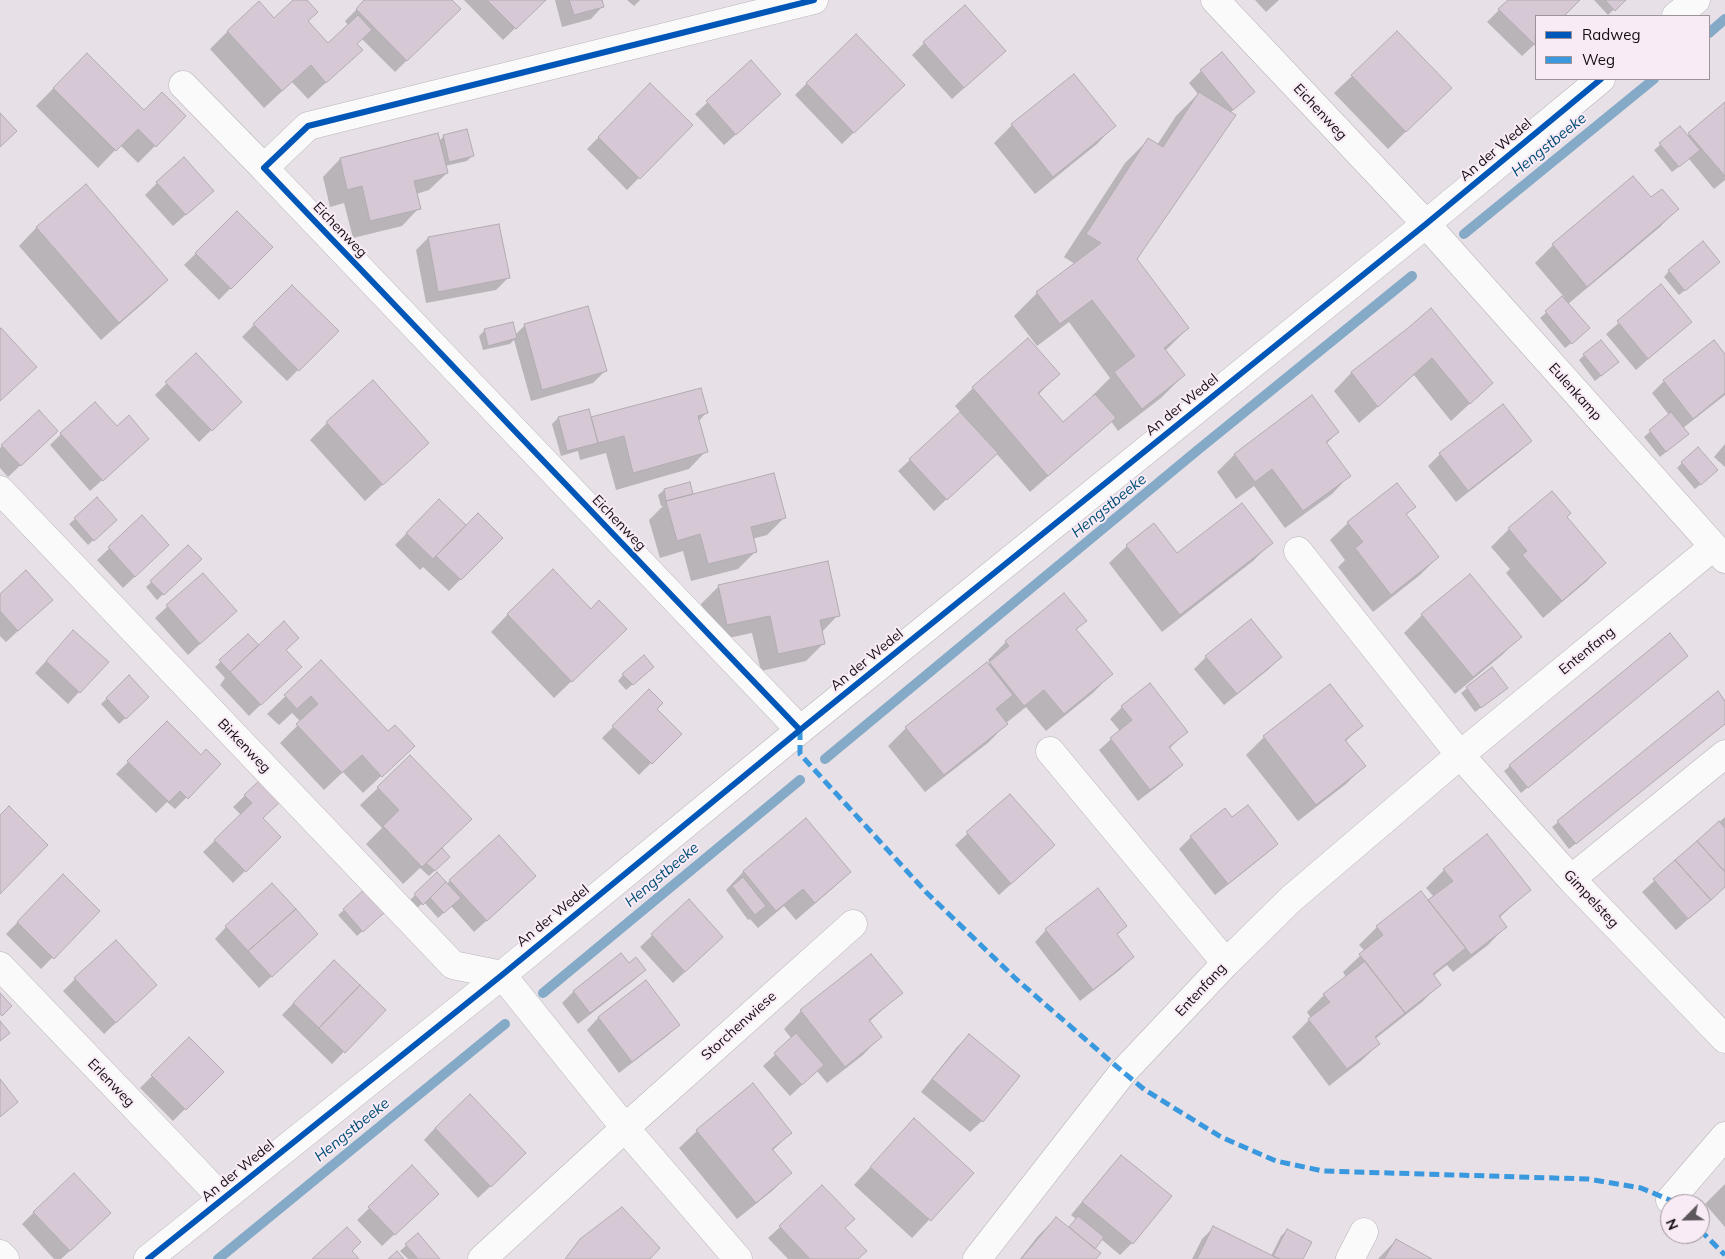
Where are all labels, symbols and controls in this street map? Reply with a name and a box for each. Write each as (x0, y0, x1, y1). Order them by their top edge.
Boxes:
legend (1535, 15, 1710, 80)
text: Radweg (1582, 25, 1640, 44)
text: Weg (1582, 50, 1615, 69)
street label: Eichenweg (1290, 80, 1350, 144)
water label: Hengstbeeke (1508, 109, 1590, 181)
street label: An der Wedel (1457, 115, 1535, 185)
street label: Eichenweg (309, 199, 371, 261)
street label: Eulenkamp (1545, 360, 1605, 424)
street label: An der Wedel (1142, 371, 1222, 439)
water label: Hengstbeeke (1068, 470, 1150, 542)
street label: Eichenweg (588, 492, 650, 554)
street label: Entenfang (1556, 623, 1618, 679)
street label: An der Wedel (827, 626, 907, 694)
street label: Birkenweg (214, 715, 274, 777)
water label: Hengstbeeke (621, 839, 703, 911)
street label: Gimpelsteg (1560, 867, 1622, 931)
street label: An der Wedel (513, 882, 593, 950)
street label: Entenfang (1172, 960, 1230, 1020)
street label: Storchenwiese (698, 988, 780, 1064)
street label: Erlenweg (84, 1055, 138, 1111)
water label: Hengstbeeke (311, 1094, 393, 1166)
street label: An der Wedel (198, 1137, 278, 1205)
north arrow (1660, 1194, 1710, 1244)
text: N (1662, 1216, 1682, 1233)

